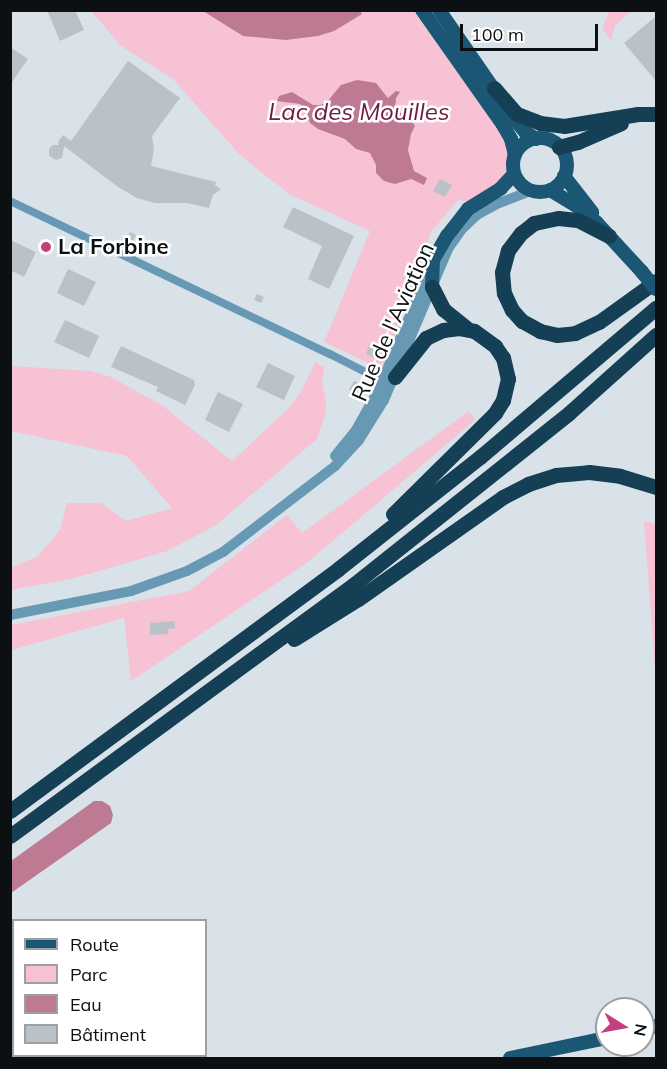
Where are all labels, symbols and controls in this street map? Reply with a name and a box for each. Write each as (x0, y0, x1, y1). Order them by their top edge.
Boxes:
scale bar (463, 12, 601, 50)
text: 100 m (471, 23, 524, 46)
water label: Lac des Mouilles (268, 98, 450, 126)
place label: La Forbine (58, 234, 169, 260)
street label: Rue de l'Aviation (346, 239, 440, 405)
marker: La Forbine (39, 240, 53, 254)
legend (12, 919, 207, 1057)
text: Route (70, 933, 119, 956)
text: Parc (70, 963, 107, 986)
text: Eau (70, 993, 102, 1016)
north arrow (595, 997, 655, 1057)
text: N (630, 1022, 652, 1038)
text: Bâtiment (70, 1023, 146, 1046)

